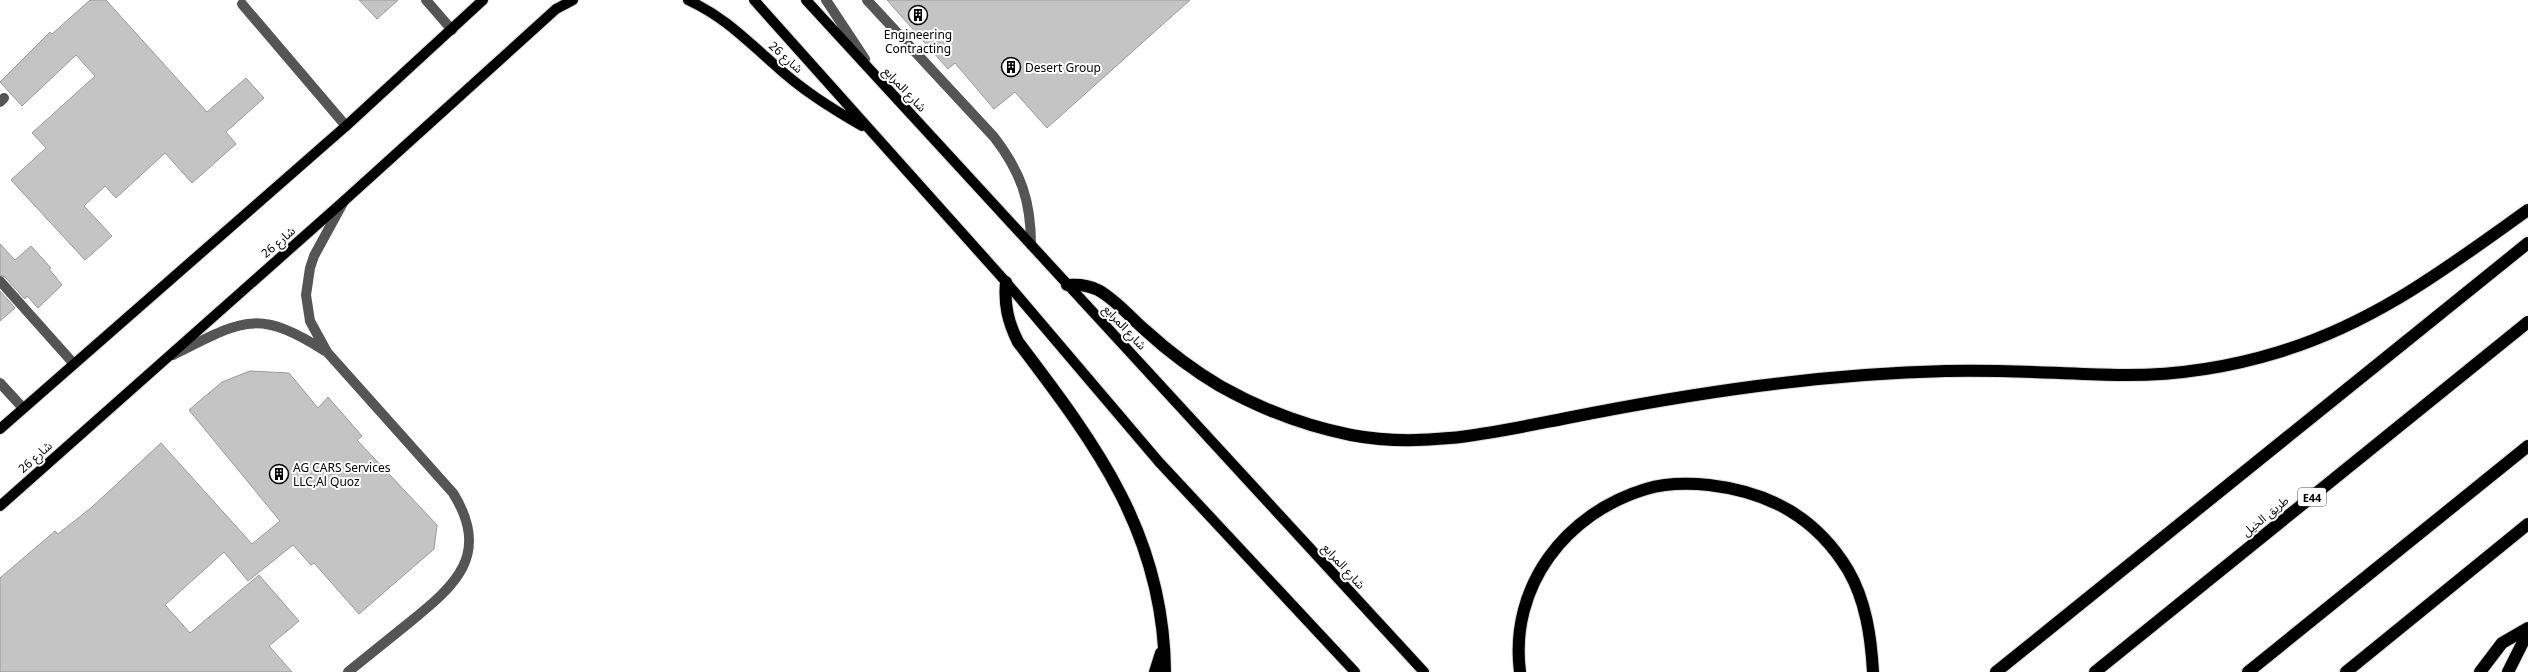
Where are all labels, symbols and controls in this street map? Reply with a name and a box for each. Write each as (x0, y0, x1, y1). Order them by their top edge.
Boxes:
building icon: Engineering Contracting (907, 4, 929, 26)
place label: Engineering Contracting (884, 26, 952, 57)
street label: شارع 26 (765, 37, 807, 78)
building icon: Desert Group (1000, 56, 1022, 78)
place label: Desert Group (1025, 59, 1101, 76)
street label: شارع المرابع (879, 63, 930, 116)
street label: شارع 26 (257, 222, 299, 262)
street label: شارع المرابع (1099, 301, 1150, 354)
street label: شارع 26 (14, 437, 56, 478)
place label: AG CARS Services LLC,Al Quoz (293, 459, 391, 490)
building icon: AG CARS Services LLC,Al Quoz (268, 463, 290, 485)
road number: E44 (2298, 488, 2326, 506)
street label: طريق الخيل (2238, 492, 2292, 540)
street label: شارع المرابع (1318, 539, 1369, 593)

